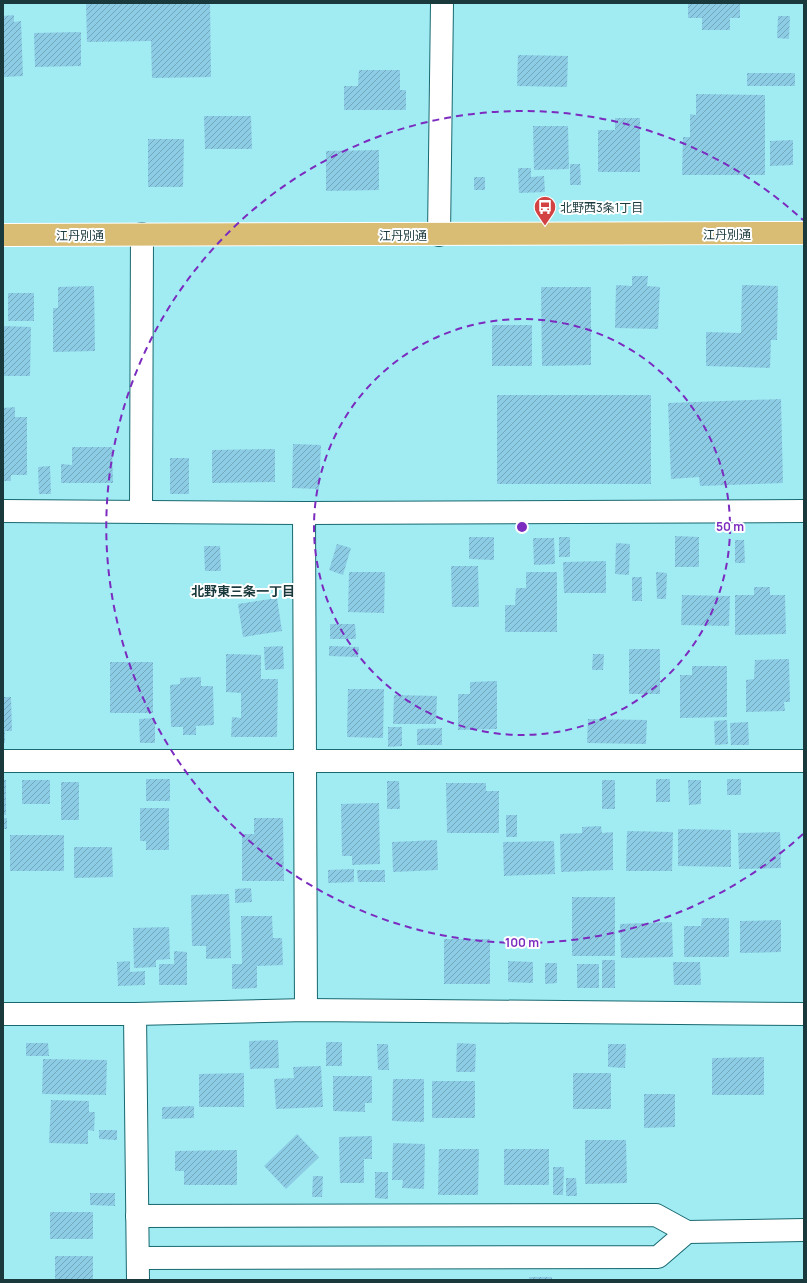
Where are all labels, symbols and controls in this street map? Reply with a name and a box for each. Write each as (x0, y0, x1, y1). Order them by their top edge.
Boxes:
bus stop icon: 北野西3条1丁目 (532, 194, 558, 227)
place label: 北野西3条1丁目 (560, 199, 643, 216)
street label: 江丹別通 (703, 226, 751, 243)
street label: 江丹別通 (56, 227, 104, 244)
street label: 江丹別通 (379, 227, 427, 244)
text: 50 m (716, 518, 744, 535)
centre of rings (515, 520, 529, 534)
district label: 北野東三条一丁目 (191, 582, 295, 600)
text: 100 m (505, 934, 539, 951)

